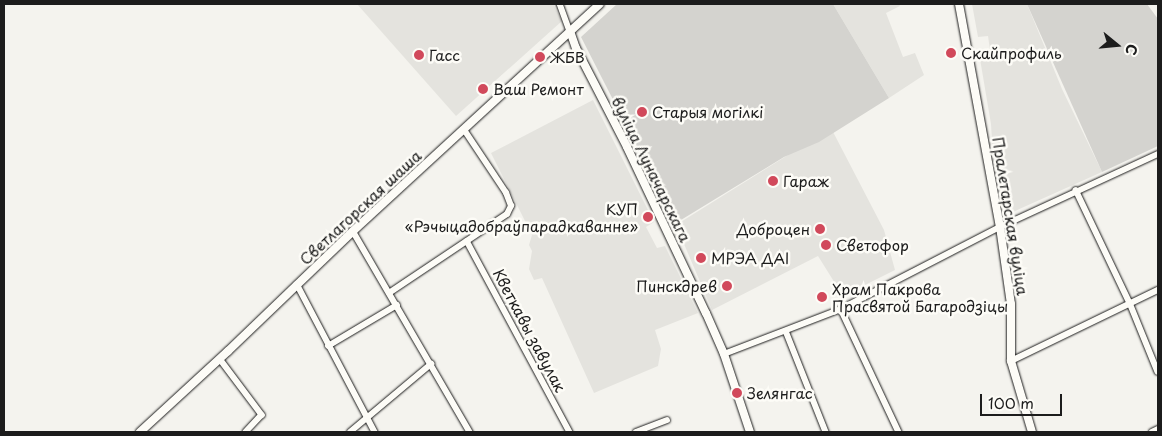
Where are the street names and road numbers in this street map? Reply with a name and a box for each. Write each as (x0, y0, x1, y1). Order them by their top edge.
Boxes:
street label: вуліца Луначарскага (609, 93, 695, 245)
street label: Пралетарская вуліца (990, 135, 1032, 297)
street label: Светлагорская шаша (295, 146, 425, 268)
street label: Кветкавы завулак (490, 265, 570, 395)

